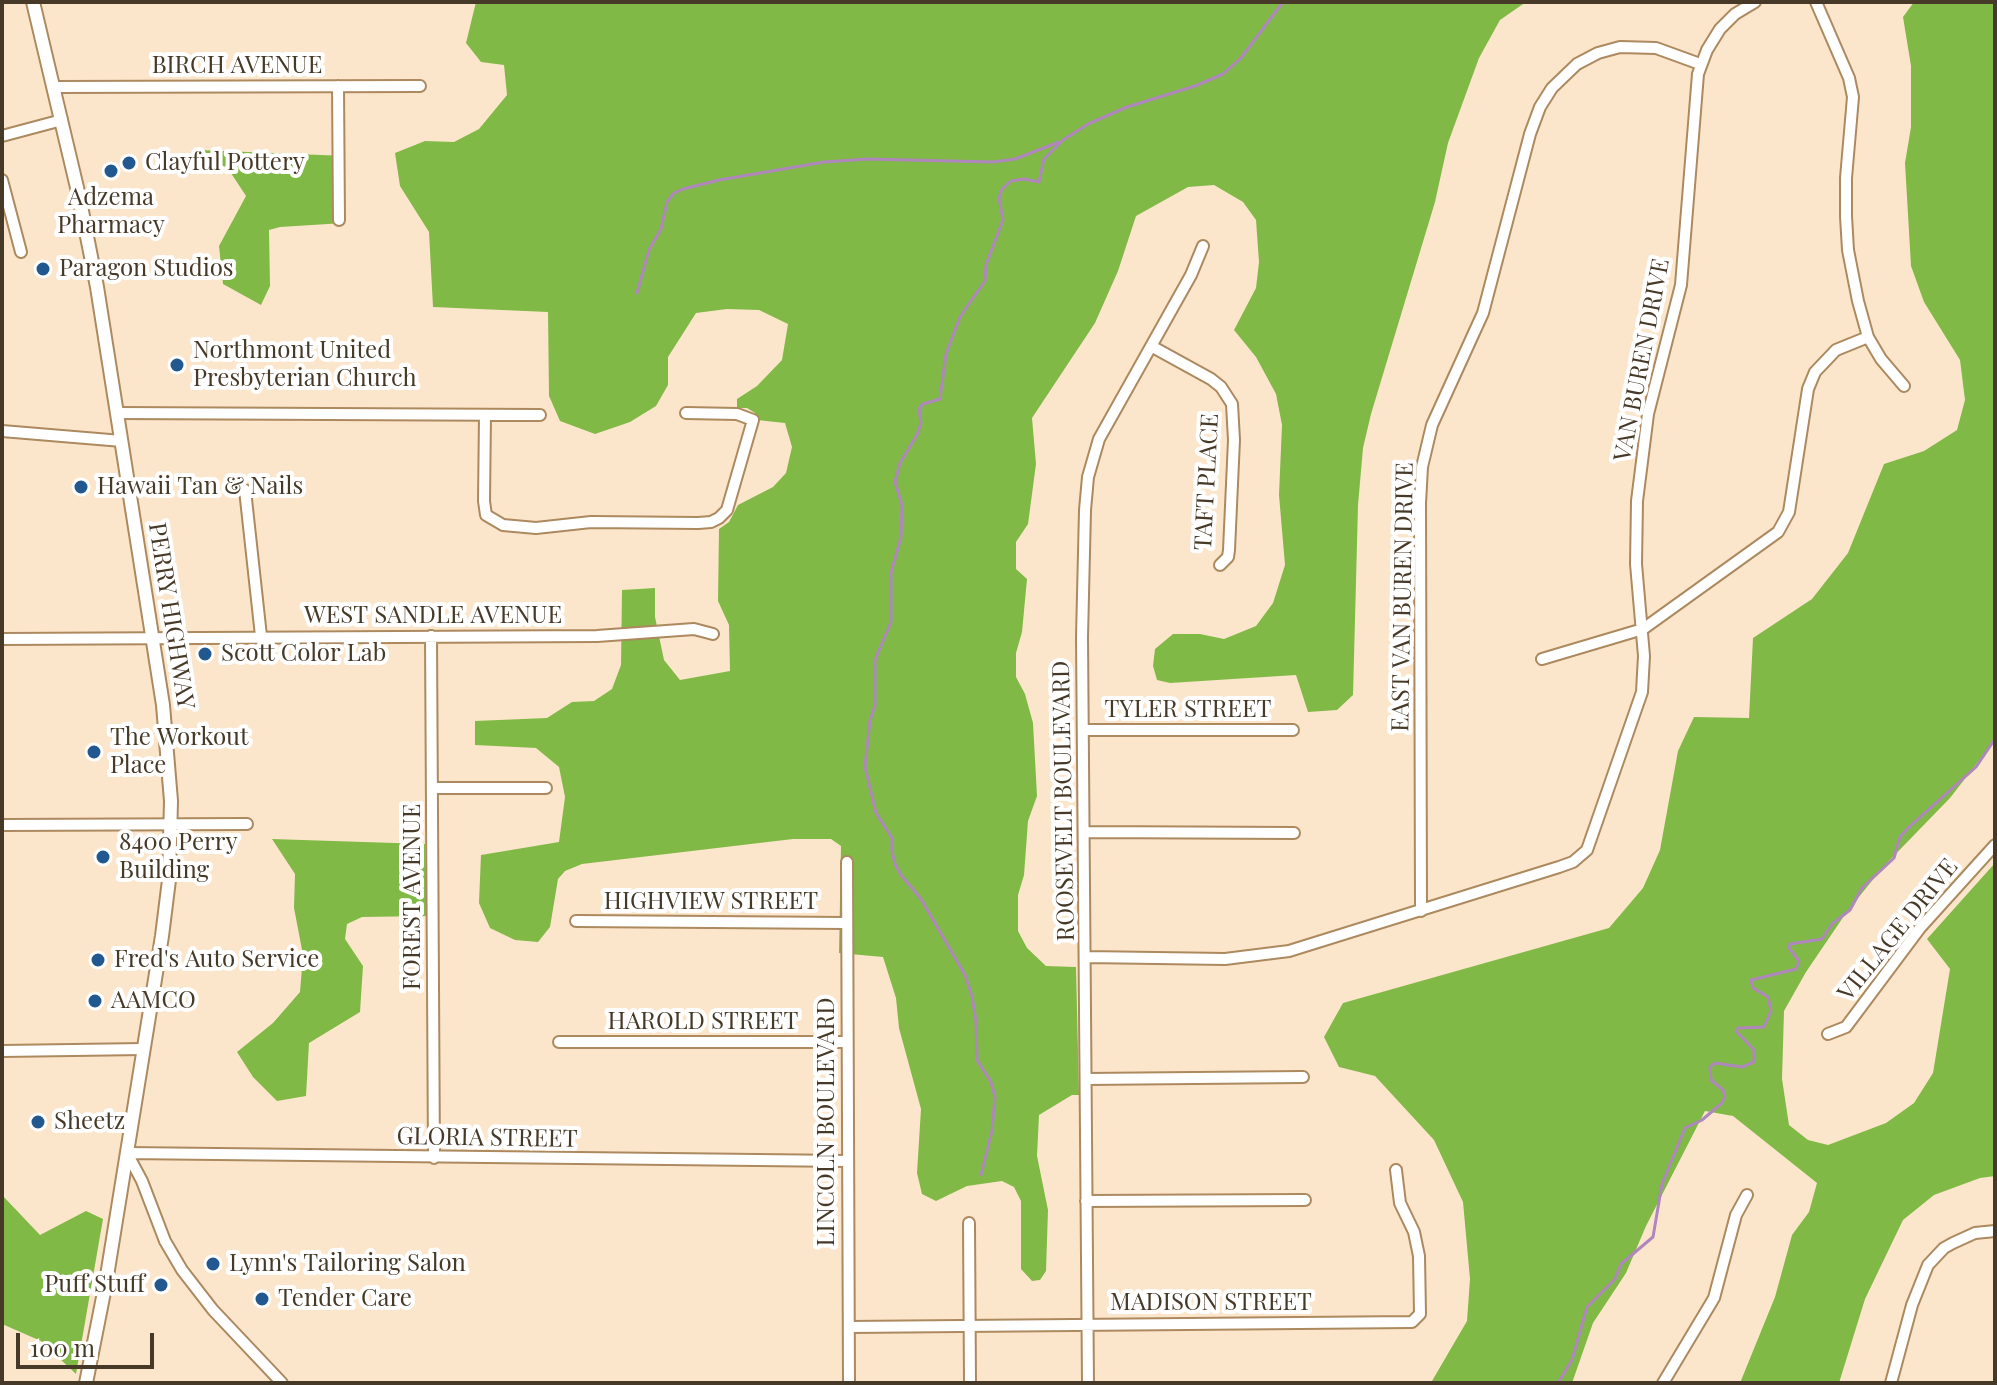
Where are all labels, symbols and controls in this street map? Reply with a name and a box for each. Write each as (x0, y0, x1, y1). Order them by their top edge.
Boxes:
street label: BIRCH AVENUE (152, 52, 322, 80)
place label: Clayful Pottery (145, 149, 305, 177)
marker: Clayful Pottery (120, 154, 138, 172)
marker: Adzema Pharmacy (102, 162, 120, 180)
place label: Adzema Pharmacy (57, 184, 165, 240)
place label: Paragon Studios (59, 255, 234, 283)
street label: VAN BUREN DRIVE (1608, 256, 1676, 464)
marker: Paragon Studios (34, 260, 52, 278)
place label: Northmont United Presbyterian Church (193, 337, 417, 393)
marker: Northmont United Presbyterian Church (168, 356, 186, 374)
street label: TAFT PLACE (1189, 413, 1225, 551)
street label: EAST VAN BUREN DRIVE (1386, 462, 1420, 732)
place label: Hawaii Tan & Nails (97, 473, 303, 501)
marker: Hawaii Tan & Nails (72, 478, 90, 496)
street label: PERRY HIGHWAY (142, 521, 200, 711)
street label: WEST SANDLE AVENUE (304, 602, 562, 630)
place label: Scott Color Lab (221, 640, 386, 668)
marker: Scott Color Lab (196, 645, 214, 663)
street label: ROOSEVELT BOULEVARD (1047, 660, 1081, 942)
street label: TYLER STREET (1105, 696, 1271, 724)
place label: The Workout Place (110, 724, 249, 780)
marker: The Workout Place (85, 743, 103, 761)
street label: FOREST AVENUE (399, 804, 427, 990)
place label: 8400 Perry Building (119, 829, 237, 885)
marker: 8400 Perry Building (94, 848, 112, 866)
street label: VILLAGE DRIVE (1832, 853, 1964, 1007)
street label: HIGHVIEW STREET (604, 888, 818, 916)
place label: Fred's Auto Service (114, 946, 320, 974)
marker: Fred's Auto Service (89, 951, 107, 969)
place label: AAMCO (111, 987, 196, 1015)
marker: AAMCO (86, 992, 104, 1010)
street label: LINCOLN BOULEVARD (813, 998, 841, 1246)
street label: HAROLD STREET (608, 1008, 798, 1036)
place label: Sheetz (54, 1108, 125, 1136)
marker: Sheetz (29, 1113, 47, 1131)
street label: GLORIA STREET (396, 1122, 578, 1154)
place label: Lynn's Tailoring Salon (229, 1250, 466, 1278)
marker: Lynn's Tailoring Salon (204, 1255, 222, 1273)
place label: Puff Stuff (44, 1271, 145, 1299)
marker: Puff Stuff (152, 1276, 170, 1294)
place label: Tender Care (278, 1285, 412, 1313)
street label: MADISON STREET (1110, 1289, 1312, 1317)
marker: Tender Care (253, 1290, 271, 1308)
scale bar (20, 1317, 158, 1367)
text: 100 m (30, 1331, 95, 1363)

